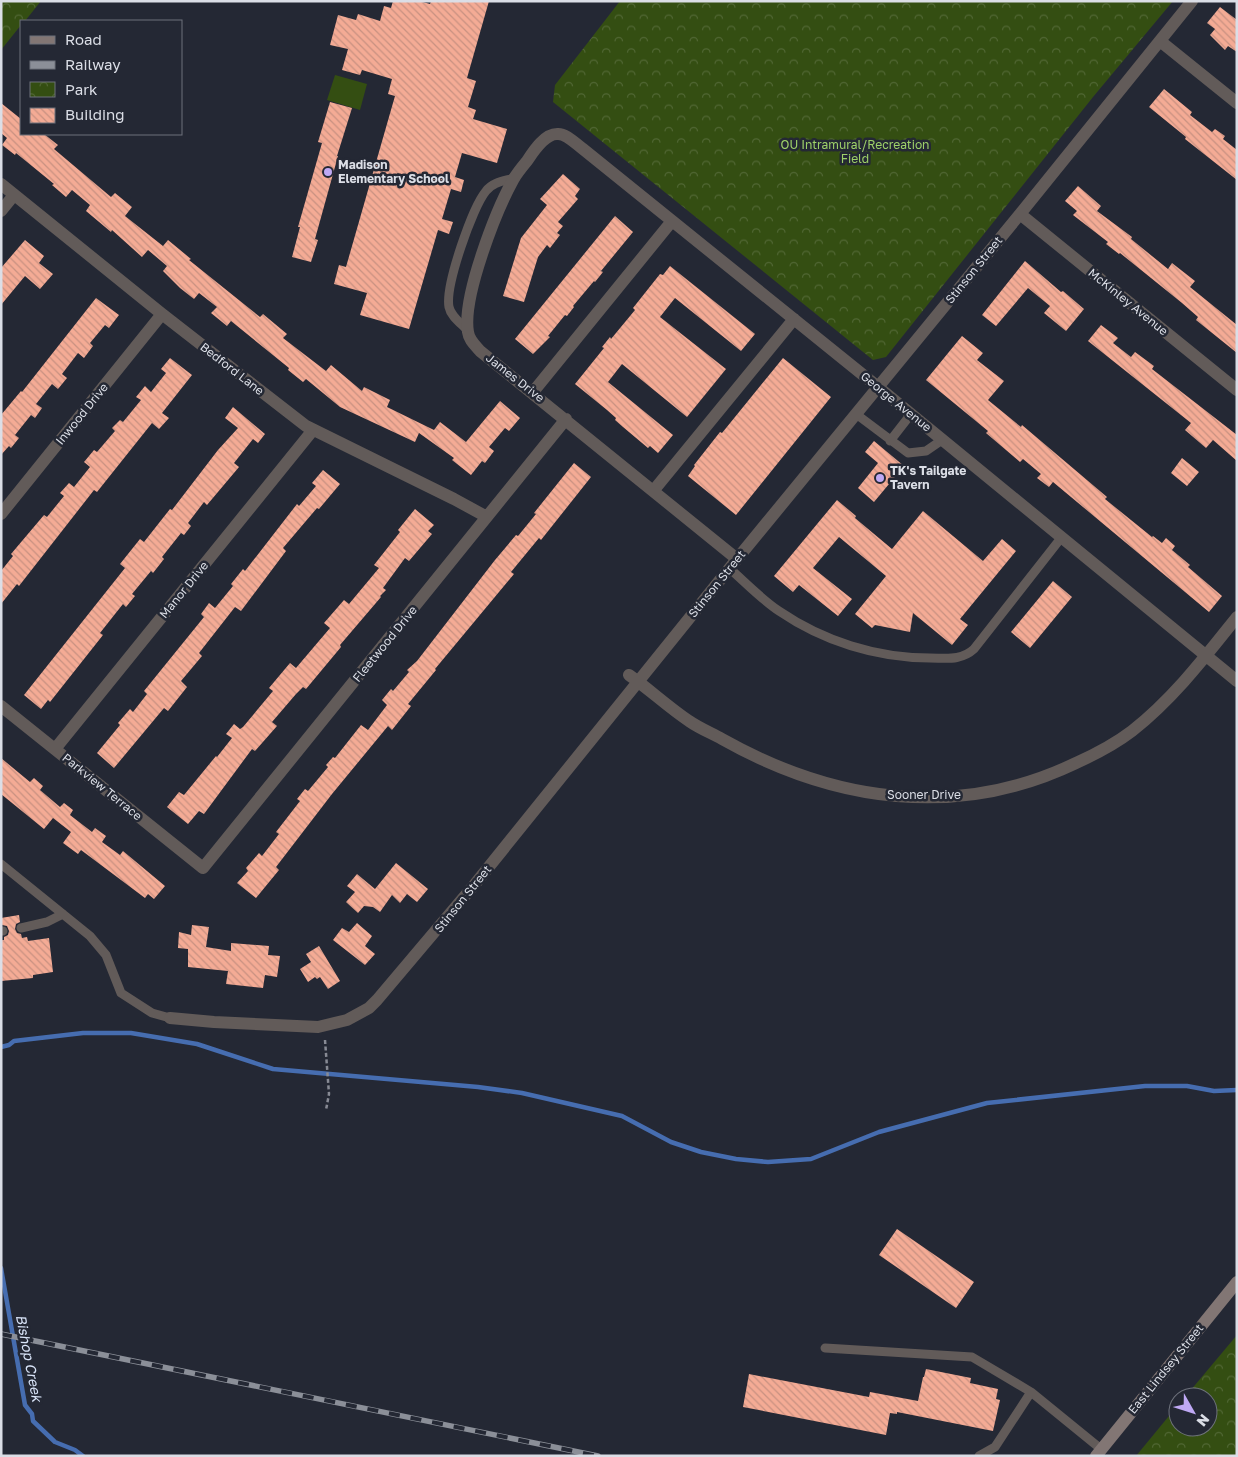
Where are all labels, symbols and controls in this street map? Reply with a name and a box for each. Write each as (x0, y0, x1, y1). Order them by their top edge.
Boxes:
legend (20, 20, 182, 135)
text: Road (65, 30, 102, 48)
text: Railway (65, 55, 121, 73)
text: Park (65, 80, 98, 98)
text: Building (65, 105, 125, 123)
park label: OU Intramural/Recreation Field (781, 137, 929, 166)
place label: Madison Elementary School (338, 157, 449, 186)
marker: Madison Elementary School (322, 166, 334, 178)
street label: Stinson Street (942, 233, 1005, 306)
street label: McKinley Avenue (1085, 265, 1171, 338)
street label: Bedford Lane (197, 339, 267, 398)
street label: James Drive (483, 350, 548, 405)
street label: George Avenue (858, 368, 935, 435)
street label: Inwood Drive (52, 380, 111, 448)
place label: TK's Tailgate Tavern (890, 463, 966, 492)
marker: TK's Tailgate Tavern (874, 472, 886, 484)
street label: Stinson Street (685, 547, 748, 620)
street label: Manor Drive (156, 558, 211, 621)
street label: Fleetwood Drive (349, 602, 420, 685)
street label: Parkview Terrace (59, 750, 145, 823)
street label: Sooner Drive (887, 787, 961, 802)
street label: Stinson Street (431, 862, 494, 935)
water label: Bishop Creek (13, 1313, 47, 1405)
street label: East Lindsey Street (1125, 1321, 1207, 1417)
north arrow (1168, 1387, 1218, 1437)
text: N (1194, 1411, 1213, 1430)

